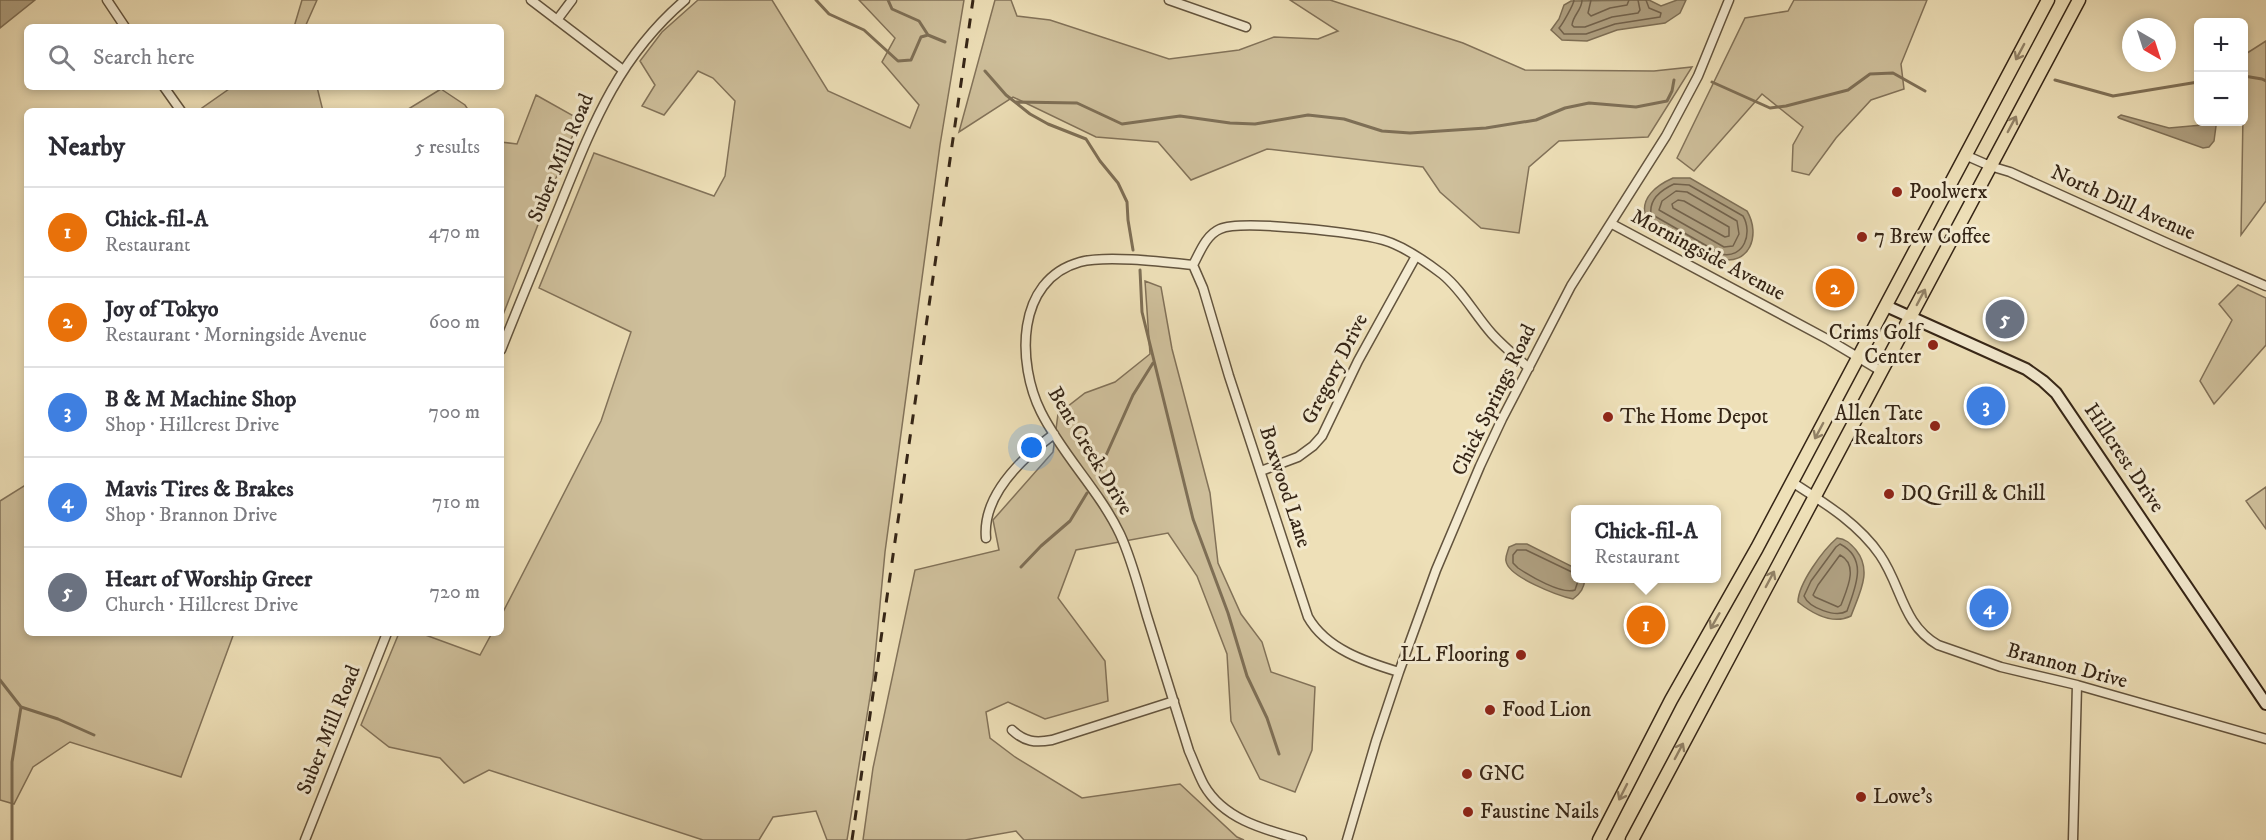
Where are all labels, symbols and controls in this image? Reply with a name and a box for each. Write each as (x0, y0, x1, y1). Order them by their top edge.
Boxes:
north arrow (2122, 18, 2176, 72)
map controls (2194, 18, 2248, 126)
button: + (2194, 18, 2248, 72)
search box (24, 24, 504, 90)
icon: search (45, 41, 78, 74)
one-way arrow (2014, 42, 2025, 60)
text: Search here (93, 44, 195, 71)
button: − (2194, 72, 2248, 126)
street label: Suber Mill Road (522, 89, 600, 226)
one-way arrow (2007, 116, 2018, 134)
text: Nearby (48, 131, 125, 164)
text: 5 results (415, 135, 480, 160)
street label: North Dill Avenue (2047, 159, 2200, 247)
place label: Poolwerx (1909, 179, 1988, 205)
marker: Poolwerx (1890, 185, 1904, 199)
street label: Morningside Avenue (1626, 203, 1790, 307)
text: Chick-fil-A (105, 206, 208, 233)
text: 1 (64, 220, 71, 245)
text: 470 m (429, 220, 480, 245)
place label: 7 Brew Coffee (1874, 224, 1991, 250)
marker: 7 Brew Coffee (1855, 230, 1869, 244)
text: Restaurant (105, 233, 190, 258)
pin: 2 (1816, 266, 1854, 310)
one-way arrow (1916, 288, 1927, 306)
text: Joy of Tokyo (105, 296, 218, 323)
pin: 5 (1986, 296, 2024, 342)
street label: Gregory Drive (1296, 309, 1374, 429)
text: 2 (63, 310, 72, 335)
text: 600 m (429, 310, 480, 335)
street label: Chick Springs Road (1446, 320, 1542, 480)
place label: Crims Golf Center (1829, 320, 1924, 370)
text: Restaurant · Morningside Avenue (105, 323, 367, 348)
marker: Crims Golf Center (1926, 338, 1940, 352)
street label: Bent Creek Drive (1042, 382, 1139, 520)
pin: 3 (1966, 384, 2006, 428)
text: B & M Machine Shop (105, 386, 296, 413)
street label: Hillcrest Drive (2078, 398, 2170, 518)
text: 3 (64, 400, 71, 425)
text: 700 m (429, 400, 480, 425)
place label: Allen Tate Realtors (1835, 401, 1923, 451)
place label: The Home Depot (1620, 404, 1769, 430)
marker: The Home Depot (1601, 410, 1615, 424)
text: Shop · Hillcrest Drive (105, 413, 279, 438)
marker: Allen Tate Realtors (1928, 419, 1942, 433)
one-way arrow (1813, 422, 1825, 439)
street label: Boxwood Lane (1253, 423, 1317, 551)
your location (1017, 433, 1046, 462)
text: Mavis Tires & Brakes (105, 476, 294, 503)
place label: DQ Grill & Chill (1901, 481, 2046, 507)
marker: DQ Grill & Chill (1882, 487, 1896, 501)
text: 4 (62, 490, 73, 515)
text: 710 m (432, 490, 480, 515)
text: Shop · Brannon Drive (105, 503, 277, 528)
popup (1571, 505, 1721, 583)
text: Chick-fil-A (1594, 518, 1698, 545)
text: Restaurant (1594, 545, 1680, 570)
text: Heart of Worship Greer (105, 566, 312, 593)
one-way arrow (1764, 571, 1776, 588)
text: 5 (63, 580, 72, 605)
text: 720 m (430, 580, 480, 605)
pin: 4 (1970, 586, 2008, 630)
text: Church · Hillcrest Drive (105, 593, 298, 618)
pin: 1 (1626, 602, 1666, 648)
one-way arrow (1709, 612, 1721, 629)
street label: Brannon Drive (2004, 637, 2131, 695)
place label: LL Flooring (1400, 642, 1510, 668)
marker: LL Flooring (1514, 648, 1528, 662)
street label: Suber Mill Road (291, 661, 367, 798)
place label: Food Lion (1502, 697, 1591, 723)
marker: Food Lion (1483, 703, 1497, 717)
one-way arrow (1674, 743, 1685, 761)
place label: GNC (1479, 761, 1525, 787)
marker: GNC (1460, 767, 1474, 781)
one-way arrow (1617, 783, 1628, 801)
place label: Lowe's (1873, 784, 1933, 810)
marker: Lowe's (1854, 790, 1868, 804)
place label: Faustine Nails (1480, 799, 1599, 825)
marker: Faustine Nails (1461, 805, 1475, 819)

